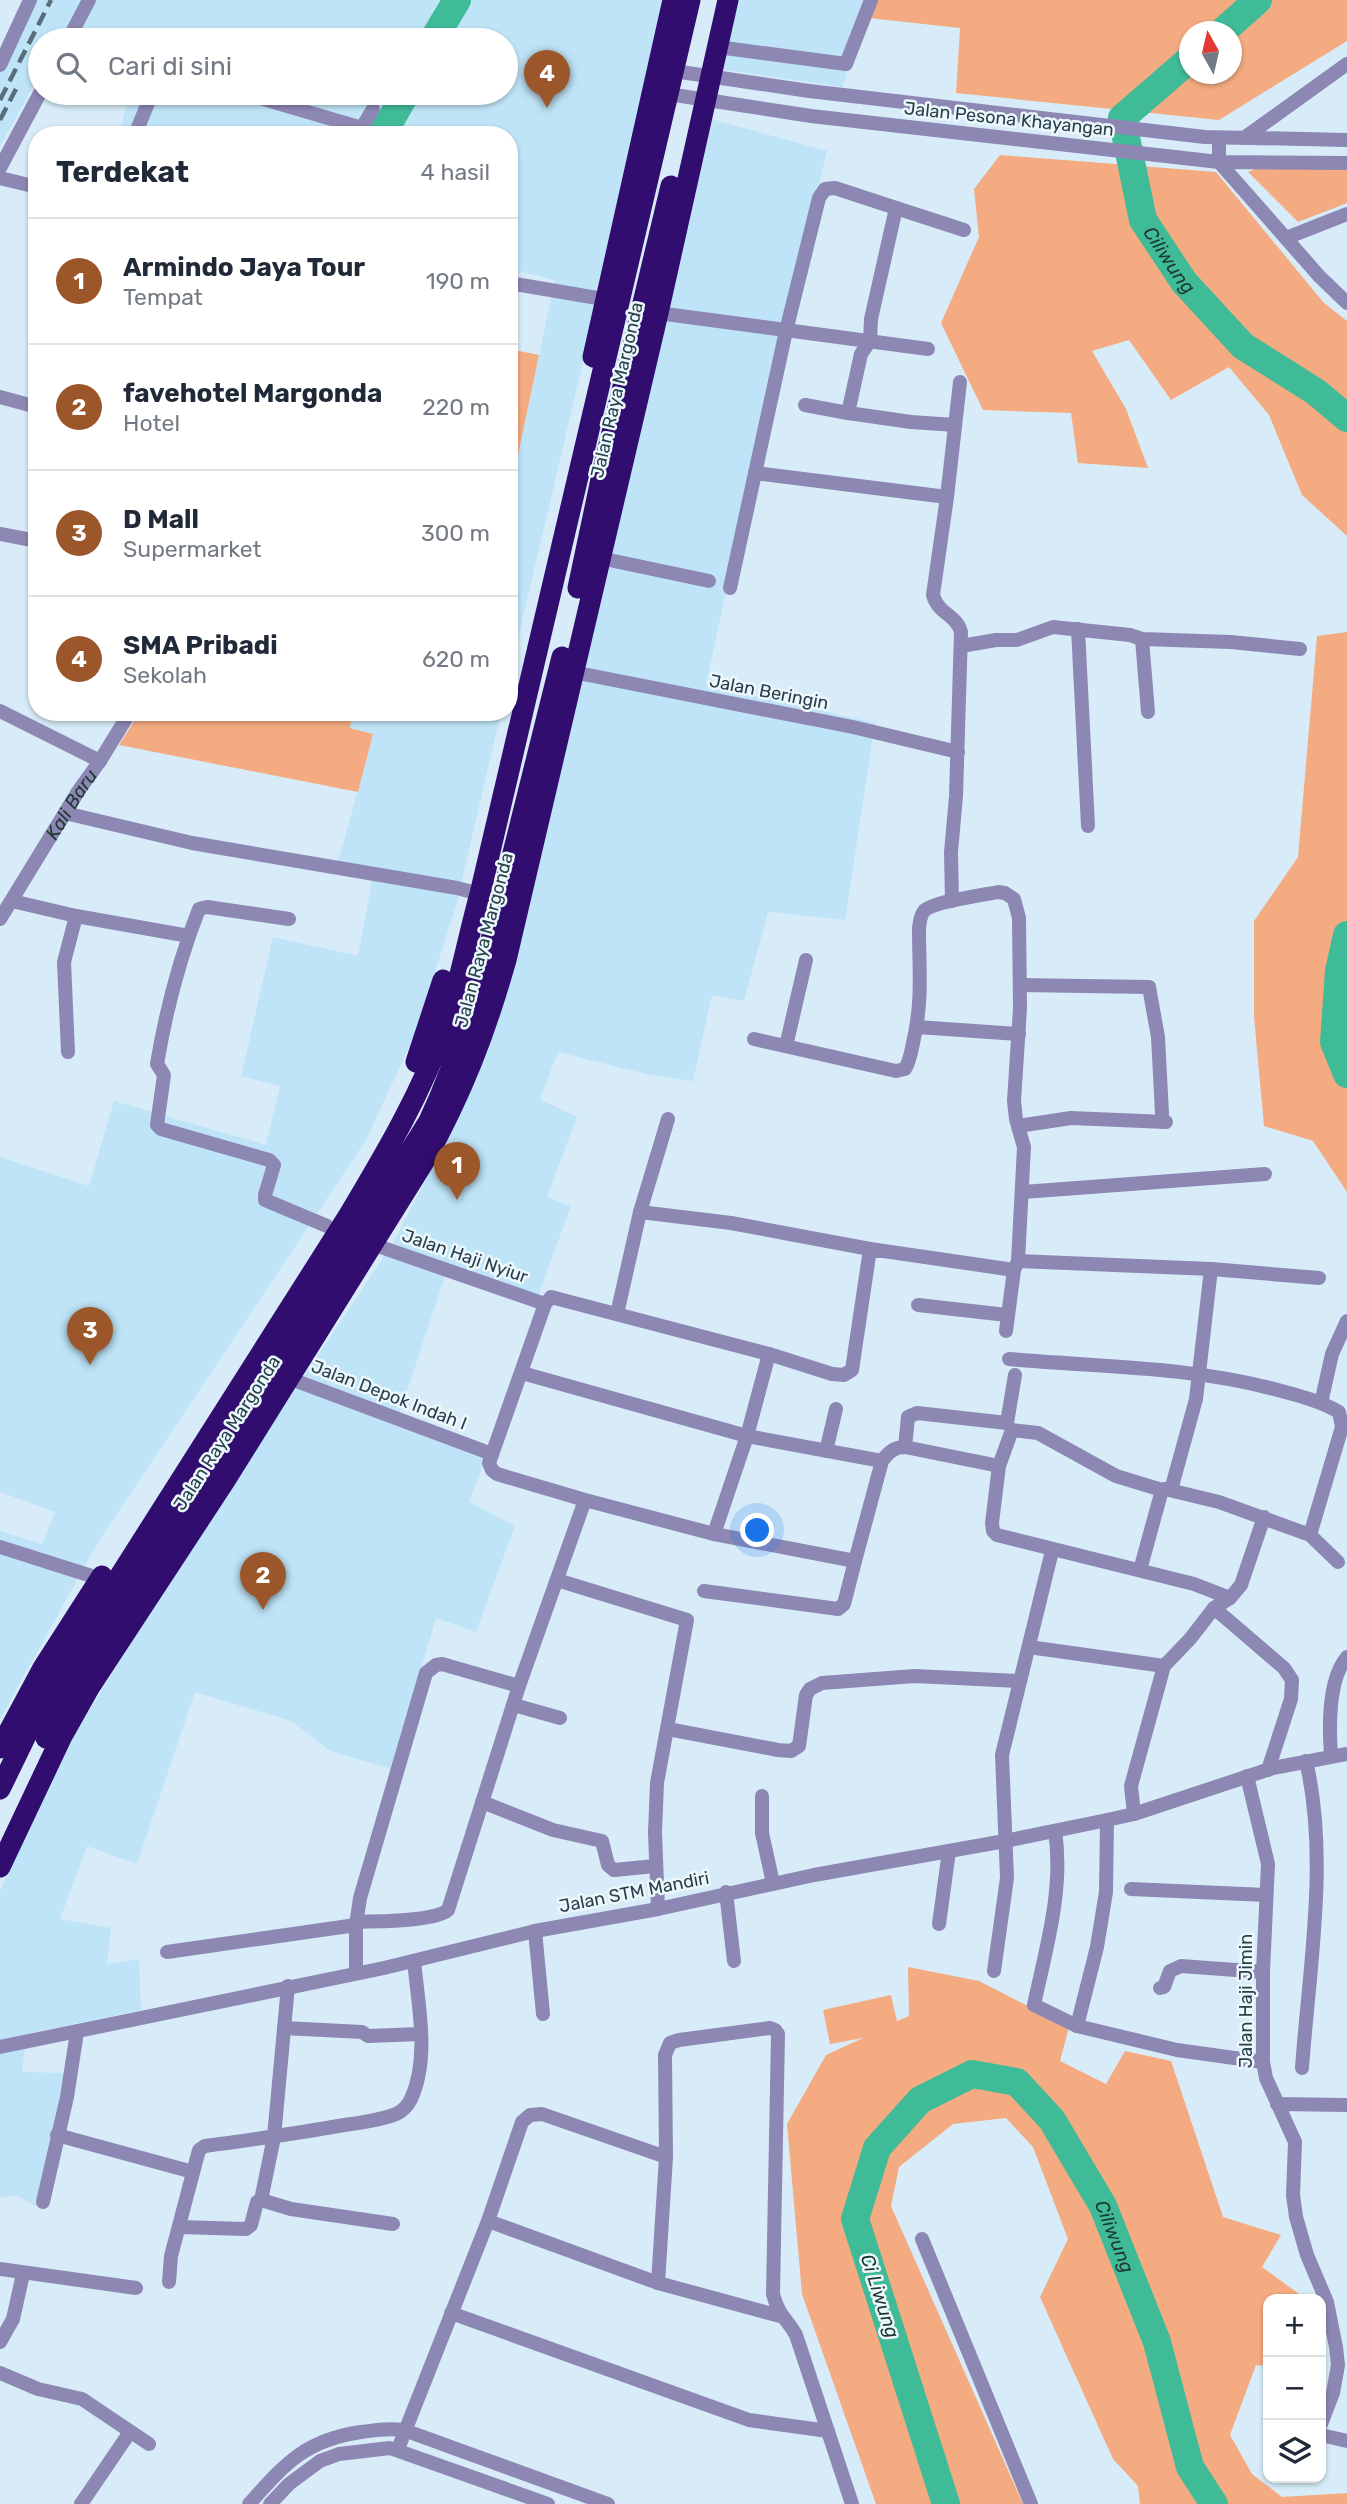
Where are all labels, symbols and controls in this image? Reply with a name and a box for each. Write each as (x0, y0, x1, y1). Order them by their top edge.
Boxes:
north arrow (1179, 21, 1242, 84)
search box (28, 28, 518, 105)
icon: search (52, 48, 90, 86)
pin: 4 (524, 50, 570, 108)
text: Cari di sini (108, 51, 232, 82)
street label: Jalan Pesona Khayangan (903, 97, 1115, 141)
text: Terdekat (56, 154, 189, 190)
text: 4 hasil (420, 158, 490, 186)
water label: Ciliwung (1139, 222, 1200, 298)
text: Armindo Jaya Tour (123, 252, 365, 283)
text: 1 (73, 267, 85, 295)
text: 190 m (426, 267, 490, 295)
text: Tempat (123, 283, 203, 311)
street label: Jalan Raya Margonda (586, 300, 648, 480)
text: favehotel Margonda (123, 378, 382, 409)
text: 2 (72, 393, 86, 421)
text: 220 m (422, 393, 490, 421)
text: Hotel (123, 409, 180, 437)
text: D Mall (123, 504, 199, 535)
text: 3 (71, 519, 87, 547)
text: 300 m (421, 519, 490, 547)
text: Supermarket (123, 535, 261, 563)
text: SMA Pribadi (123, 630, 278, 661)
text: 4 (71, 645, 87, 673)
text: 620 m (422, 645, 490, 673)
text: Sekolah (123, 661, 207, 689)
street label: Jalan Beringin (707, 670, 831, 714)
water label: Kali Baru (40, 764, 102, 844)
street label: Jalan Raya Margonda (450, 850, 518, 1030)
pin: 1 (434, 1142, 480, 1200)
street label: Jalan Haji Nyiur (399, 1224, 531, 1288)
pin: 3 (67, 1307, 113, 1365)
street label: Jalan Raya Margonda (169, 1352, 285, 1514)
street label: Jalan Depok Indah I (308, 1355, 470, 1435)
your location (740, 1513, 774, 1547)
pin: 2 (240, 1552, 286, 1610)
street label: Jalan STM Mandiri (557, 1867, 711, 1917)
street label: Jalan Haji Jimin (1235, 1934, 1257, 2068)
water label: Ciliwung (1090, 2197, 1140, 2276)
water label: Ci Liwung (856, 2251, 904, 2341)
map controls (1263, 2294, 1326, 2483)
button: + (1263, 2294, 1326, 2357)
button: − (1263, 2357, 1326, 2420)
button: layers (1263, 2420, 1326, 2483)

